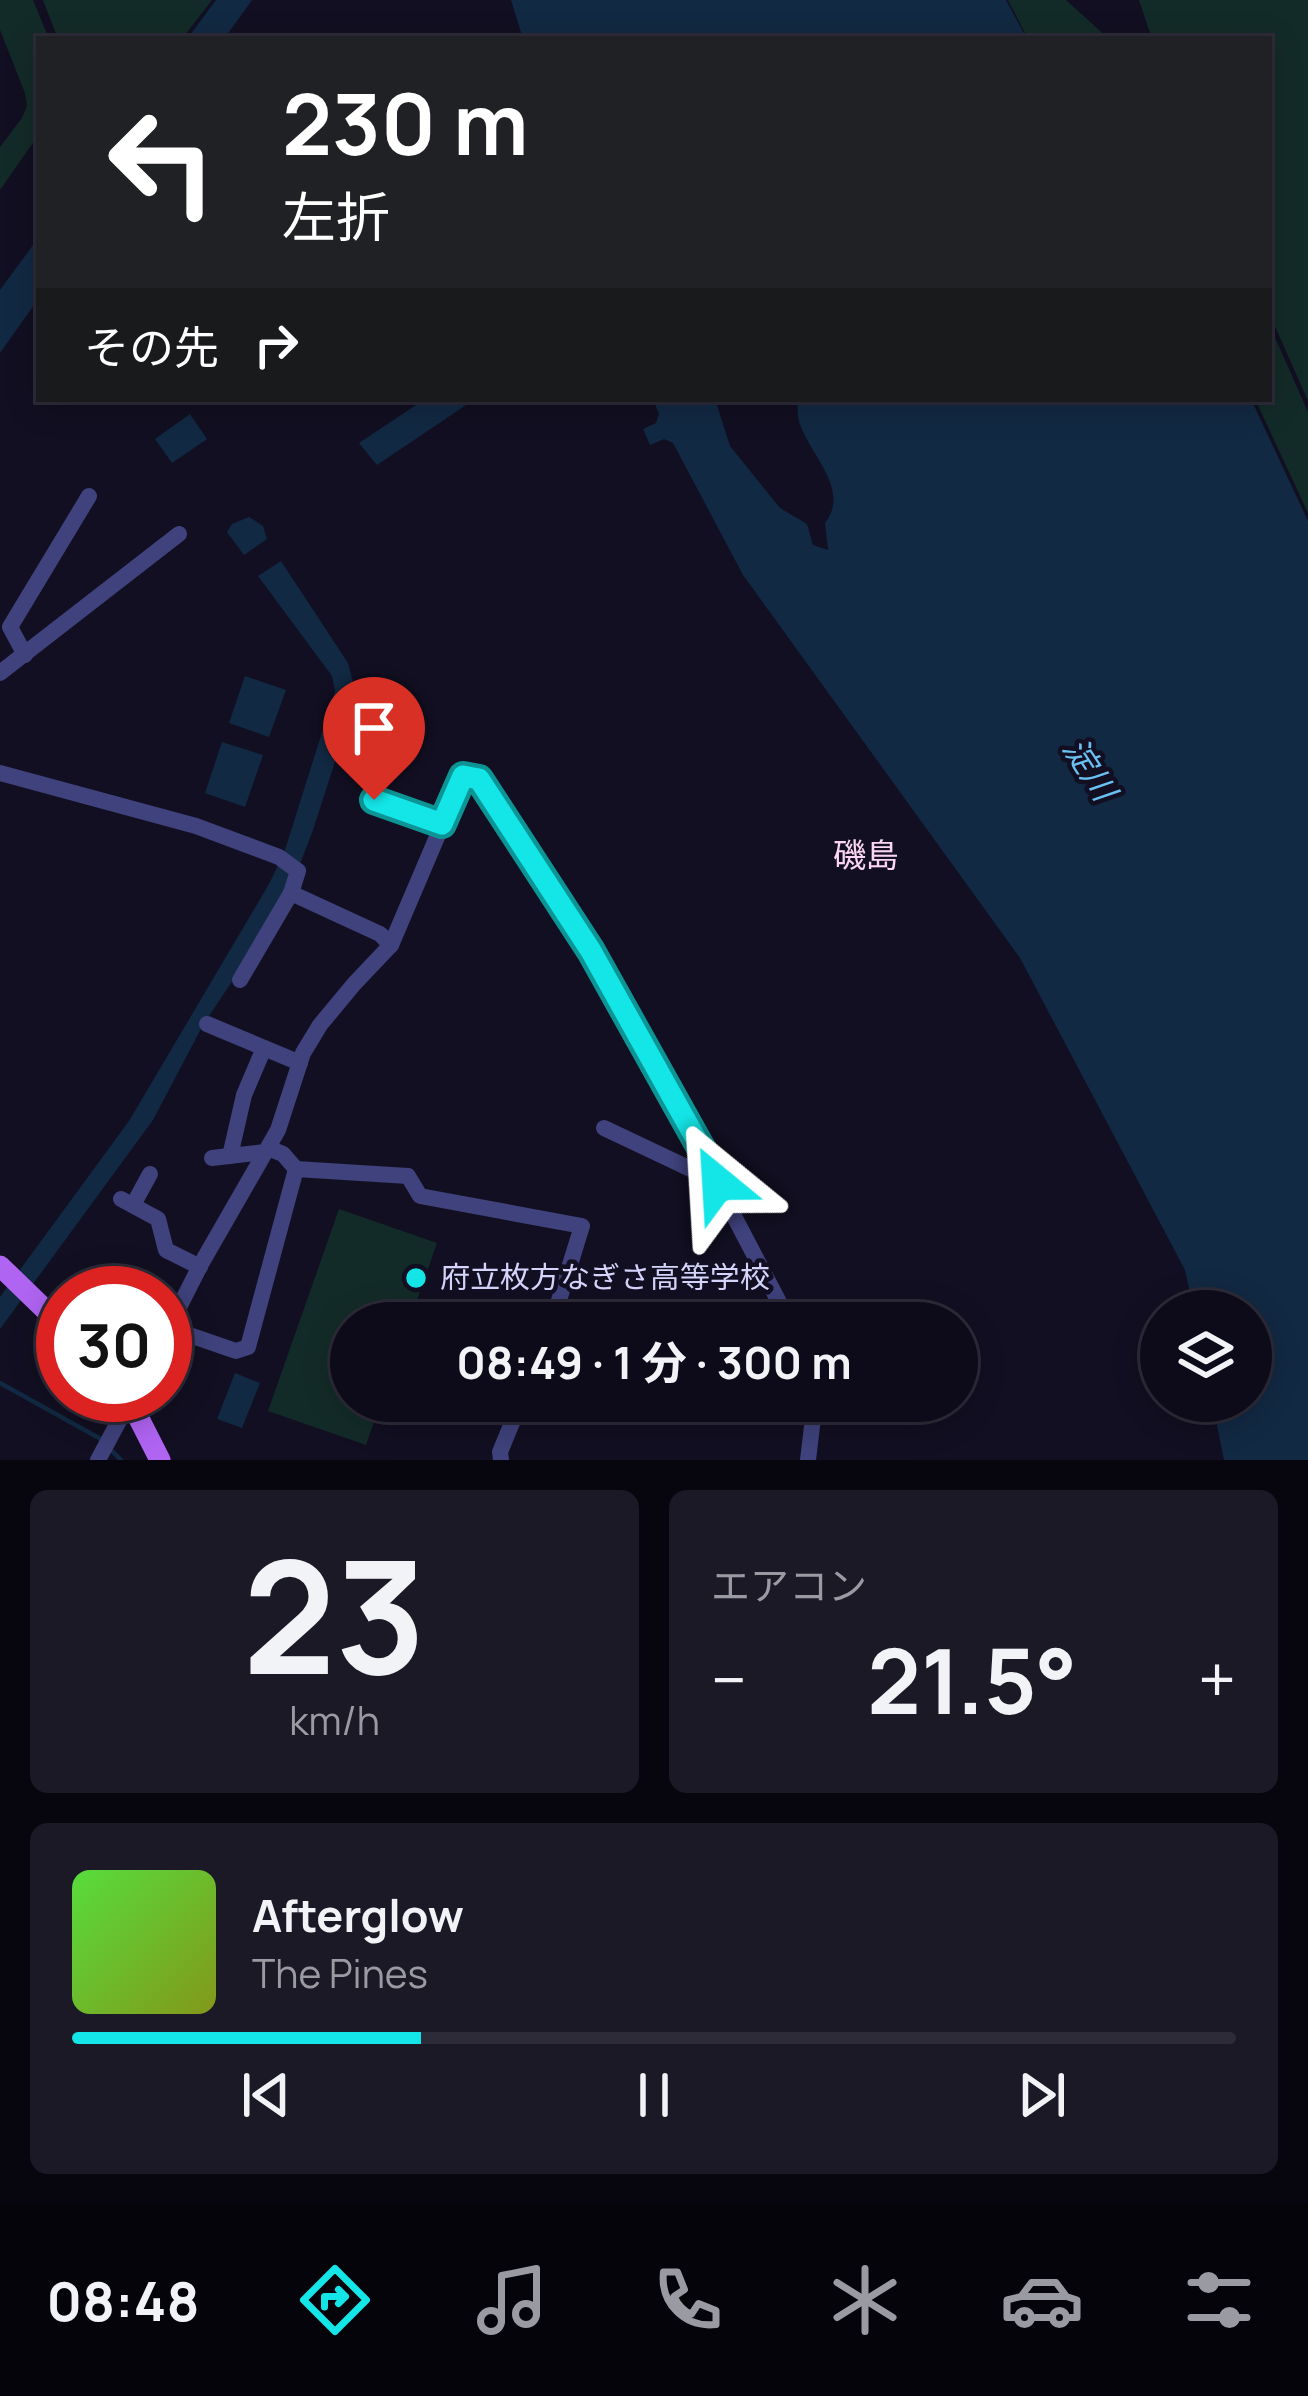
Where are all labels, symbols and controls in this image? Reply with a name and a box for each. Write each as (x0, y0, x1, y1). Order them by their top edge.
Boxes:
text: 230 m (282, 65, 528, 180)
icon: left (84, 84, 240, 240)
text: 左折 (282, 179, 390, 253)
icon: right (243, 312, 309, 378)
text: その先 (84, 316, 219, 378)
pin (323, 677, 425, 800)
icon: arrive (341, 695, 407, 761)
water label: 淀川 (1054, 729, 1129, 811)
district label: 磯島 (833, 832, 899, 877)
position arrow (655, 1120, 781, 1246)
place label: 府立枚方なぎさ高等学校 (440, 1256, 770, 1297)
marker: 府立枚方なぎさ高等学校 (403, 1265, 429, 1291)
speed limit sign: 30 (36, 1266, 192, 1422)
map controls (1140, 1290, 1272, 1422)
button: layers (1140, 1290, 1272, 1422)
text: 08:49 · 1 分 · 300 m (456, 1331, 852, 1393)
text: 23 (243, 1508, 426, 1721)
text: エアコン (711, 1558, 867, 1612)
text: 21.5° (867, 1618, 1077, 1741)
text: − (711, 1634, 747, 1724)
text: + (1198, 1634, 1236, 1724)
text: km/h (289, 1693, 380, 1747)
text: Afterglow (252, 1884, 464, 1946)
text: The Pines (252, 1946, 428, 2000)
icon: previous (233, 2062, 299, 2128)
icon: pause (621, 2062, 687, 2128)
icon: next (1009, 2062, 1075, 2128)
icon: directions (293, 2258, 377, 2342)
icon: music (470, 2258, 554, 2342)
icon: phone (646, 2258, 730, 2342)
icon: climate (823, 2258, 907, 2342)
icon: car (1000, 2258, 1084, 2342)
icon: filters (1177, 2258, 1261, 2342)
text: 08:48 (46, 2263, 200, 2337)

